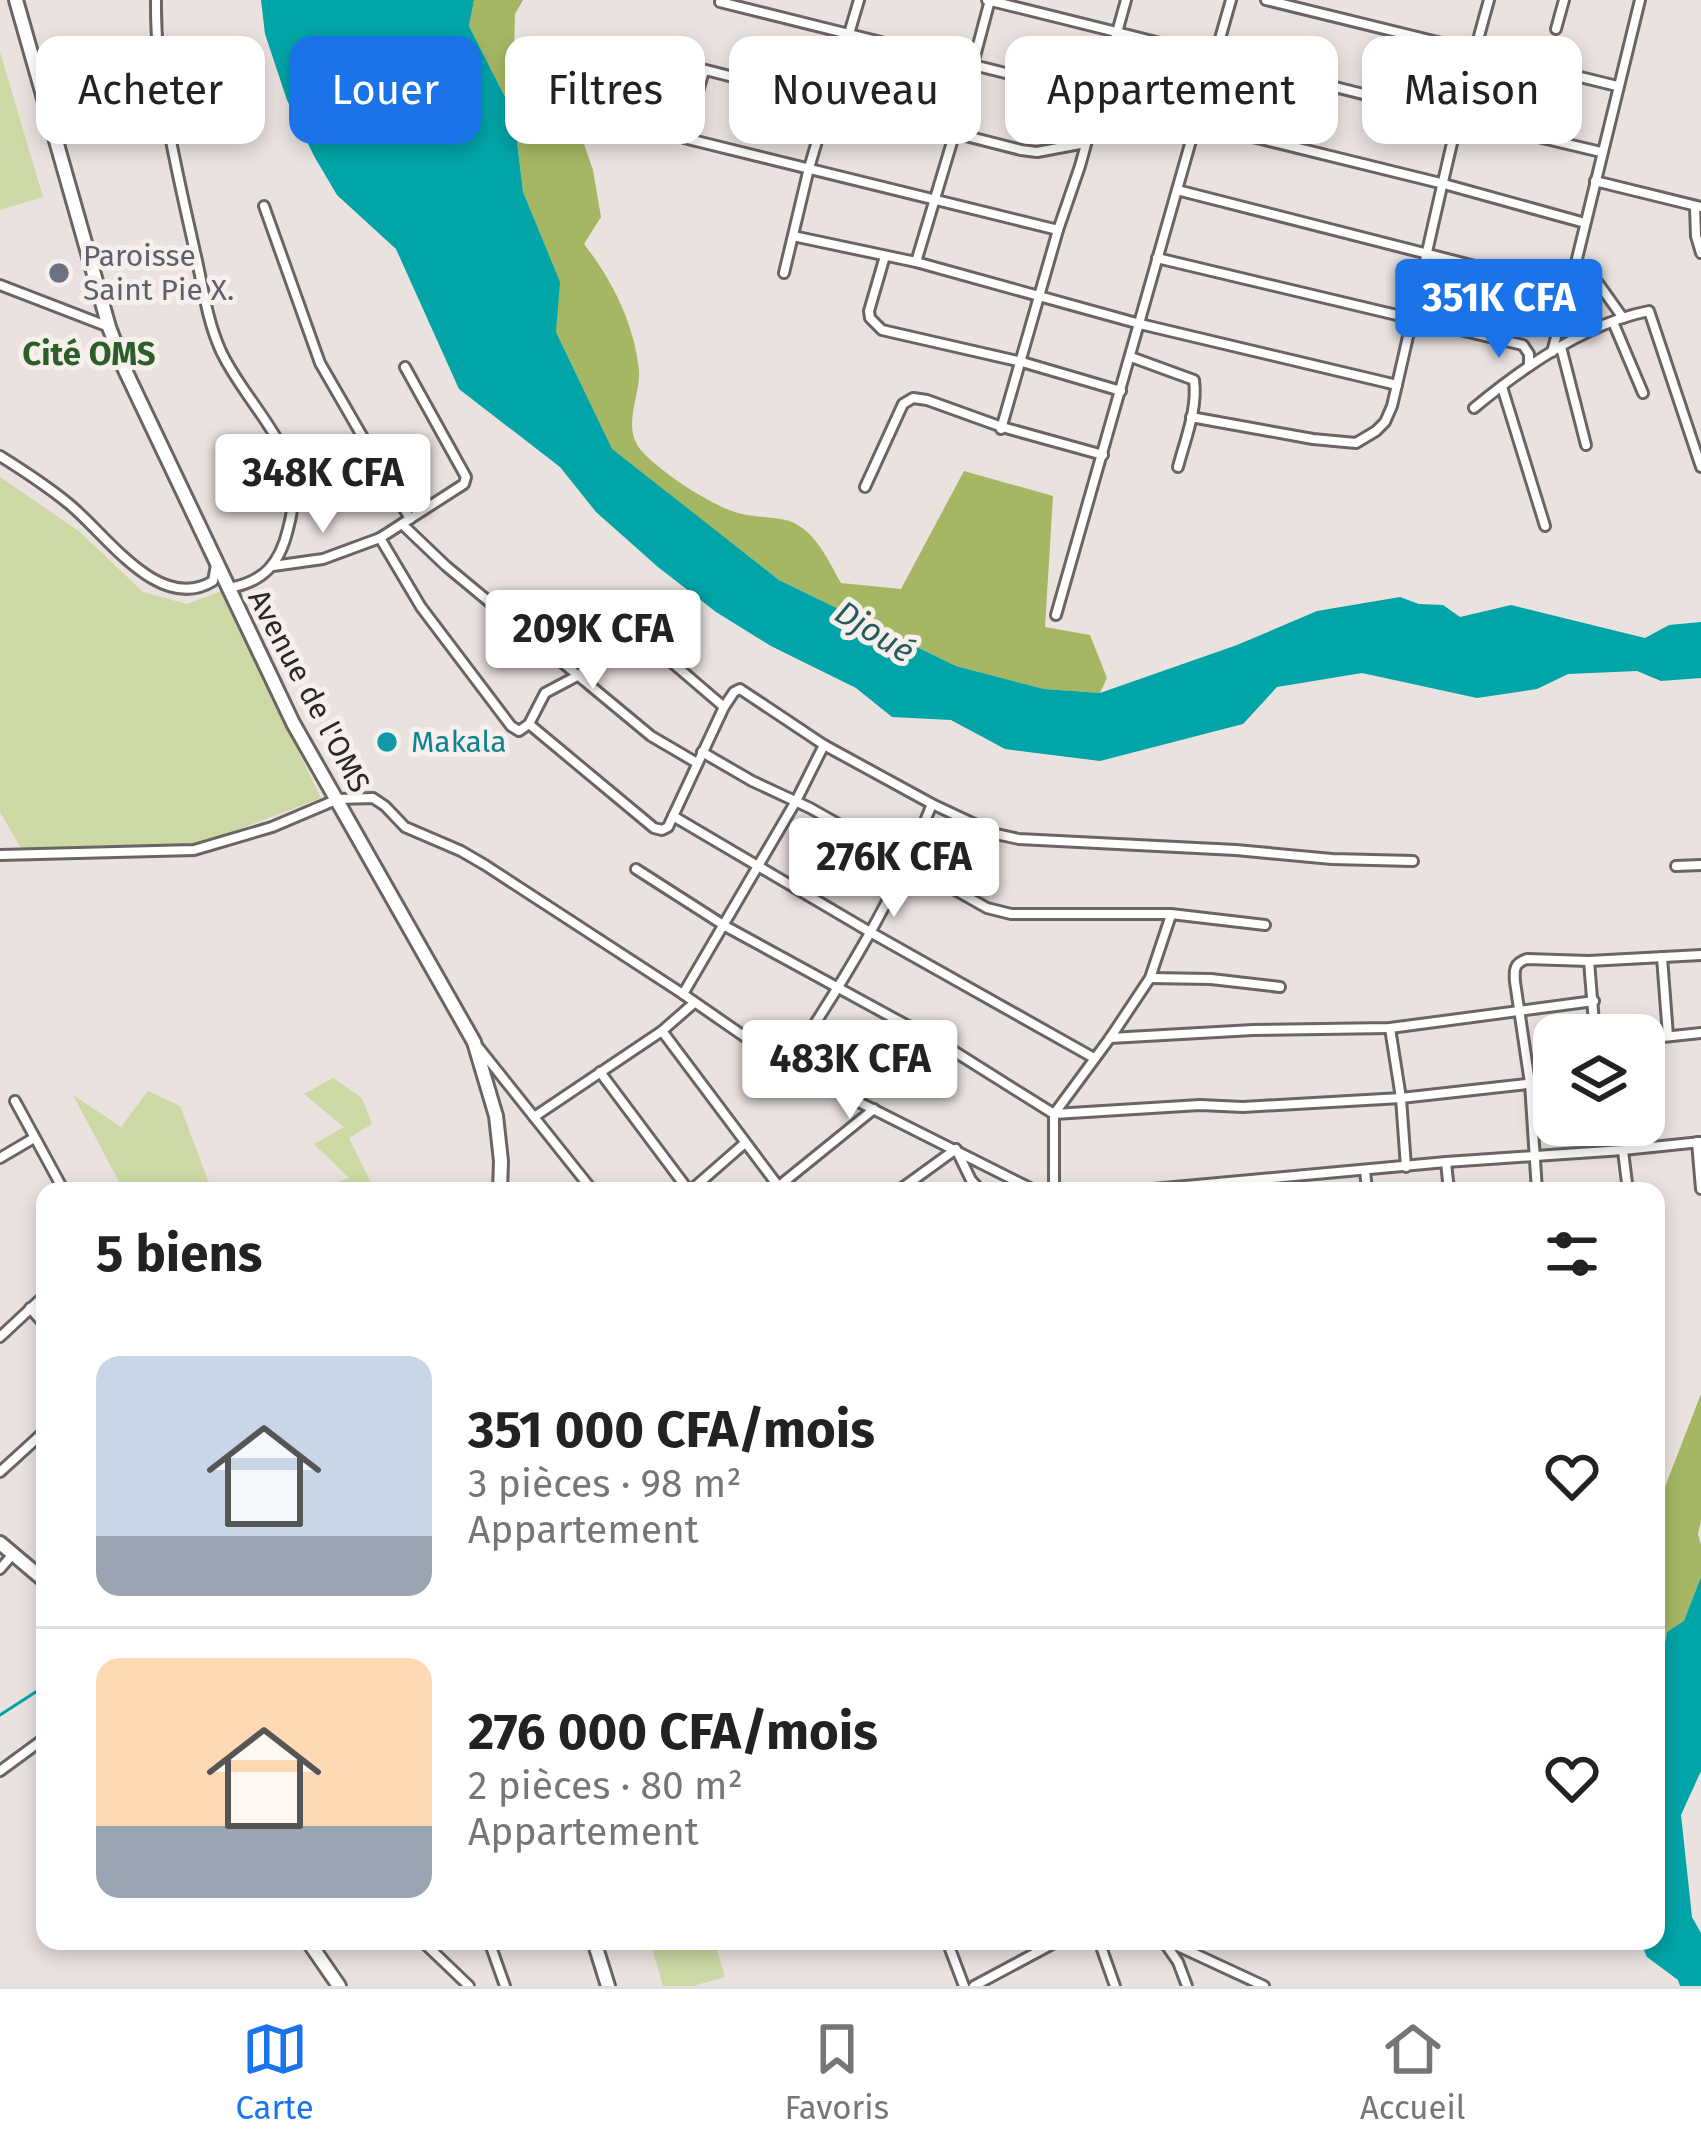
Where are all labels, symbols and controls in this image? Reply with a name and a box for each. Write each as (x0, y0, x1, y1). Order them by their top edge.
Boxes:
chip: Acheter (36, 36, 265, 144)
chip: Louer (289, 36, 481, 144)
chip: Filtres (505, 36, 705, 144)
chip: Nouveau (729, 36, 981, 144)
chip: Appartement (1005, 36, 1338, 144)
chip: Maison (1362, 36, 1582, 144)
place label: Paroisse Saint Pie X. (83, 238, 234, 308)
pin: 351K CFA (1375, 259, 1623, 361)
marker: Paroisse Saint Pie X. (46, 260, 72, 286)
text: 351K CFA (1422, 275, 1576, 321)
district label: Cité OMS (22, 334, 156, 374)
pin: 348K CFA (199, 434, 447, 536)
text: 348K CFA (242, 450, 404, 496)
street label: Avenue de l'OMS (240, 583, 378, 799)
pin: 209K CFA (469, 590, 717, 692)
water label: Djoué (828, 592, 921, 671)
text: 209K CFA (513, 606, 673, 652)
place label: Makala (411, 724, 507, 760)
marker: Makala (374, 729, 400, 755)
pin: 276K CFA (770, 818, 1018, 920)
text: 276K CFA (816, 834, 972, 880)
map controls (1533, 1014, 1665, 1146)
button: layers (1533, 1014, 1665, 1146)
pin: 483K CFA (726, 1020, 974, 1122)
text: 483K CFA (769, 1036, 931, 1082)
icon: filters (1539, 1221, 1605, 1287)
text: 5 biens (96, 1223, 262, 1285)
text: 351 000 CFA/mois (468, 1399, 875, 1461)
icon: home (192, 1404, 336, 1548)
icon: heart (1539, 1443, 1605, 1509)
text: 3 pièces · 98 m² (468, 1461, 742, 1507)
text: Appartement (468, 1507, 699, 1553)
text: 276 000 CFA/mois (468, 1701, 878, 1763)
icon: home (192, 1706, 336, 1850)
icon: heart (1539, 1745, 1605, 1811)
text: 2 pièces · 80 m² (468, 1763, 743, 1809)
text: Appartement (468, 1809, 699, 1855)
tab: Carte (235, 2016, 314, 2128)
tab: Favoris (785, 2016, 889, 2128)
tab: Accueil (1360, 2016, 1466, 2128)

